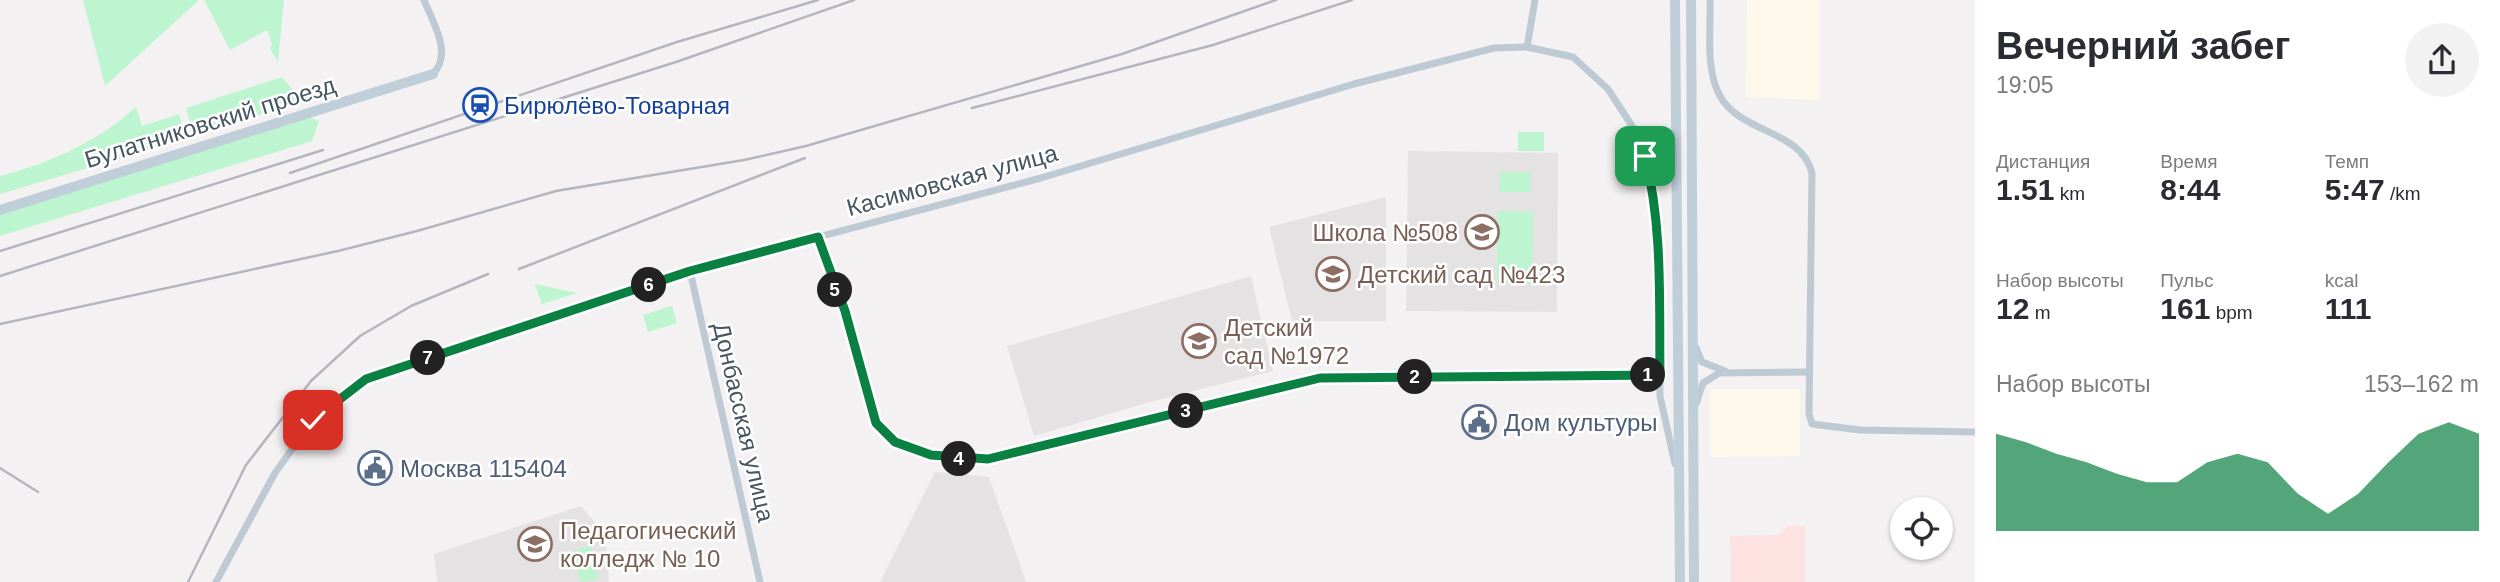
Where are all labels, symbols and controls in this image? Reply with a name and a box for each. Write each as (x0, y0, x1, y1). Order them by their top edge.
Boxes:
button: share (2405, 23, 2479, 97)
text: Вечерний забег (1996, 25, 2290, 67)
street label: Булатниковский проезд (81, 71, 339, 173)
text: 19:05 (1996, 72, 2054, 98)
station icon: Бирюлёво-Товарная (461, 86, 499, 124)
place label: Бирюлёво-Товарная (504, 92, 730, 119)
pin (1615, 126, 1675, 186)
icon: arrive (1626, 137, 1664, 175)
street label: Касимовская улица (844, 139, 1061, 221)
text: Дистанция (1996, 151, 2090, 172)
text: Время (2160, 151, 2218, 172)
text: Темп (2325, 151, 2369, 172)
text: 1.51 (1996, 173, 2054, 206)
text: 8:44 (2160, 173, 2220, 206)
text: 5:47 (2325, 173, 2385, 206)
text: km (2054, 183, 2085, 204)
text: /km (2385, 183, 2421, 204)
school or university icon: Школа №508 (1463, 213, 1501, 251)
place label: Школа №508 (1313, 219, 1458, 246)
school or university icon: Детский сад №423 (1314, 255, 1352, 293)
place label: Детский сад №423 (1358, 261, 1565, 288)
pin: 6 (632, 268, 666, 302)
text: Набор высоты (1996, 270, 2124, 291)
text: Пульс (2160, 270, 2214, 291)
text: kcal (2325, 270, 2358, 291)
pin: 5 (818, 272, 852, 308)
text: 6 (643, 274, 654, 295)
text: 5 (829, 279, 840, 300)
text: 12 (1996, 292, 2029, 325)
text: 161 (2160, 292, 2210, 325)
text: 111 (2325, 292, 2371, 325)
text: m (2029, 302, 2050, 323)
text: bpm (2210, 302, 2253, 323)
place label: Детский сад №1972 (1224, 314, 1349, 369)
street label: Донбасская улица (708, 320, 780, 525)
school or university icon: Детский сад №1972 (1180, 322, 1218, 360)
pin: 7 (410, 340, 446, 376)
text: 7 (422, 347, 433, 368)
pin: 1 (1630, 358, 1666, 392)
pin: 2 (1398, 360, 1432, 394)
text: 1 (1642, 364, 1653, 385)
text: 2 (1409, 366, 1420, 387)
text: Набор высоты (1996, 371, 2150, 397)
text: 153–162 m (2364, 371, 2479, 397)
pin (283, 390, 343, 450)
pin: 3 (1168, 394, 1204, 428)
text: 3 (1180, 400, 1191, 421)
icon: check (294, 401, 332, 439)
public building icon: Дом культуры (1460, 403, 1498, 441)
place label: Дом культуры (1504, 409, 1658, 436)
pin: 4 (942, 442, 976, 476)
text: 4 (953, 448, 964, 469)
public building icon: Москва 115404 (356, 449, 394, 487)
place label: Москва 115404 (400, 455, 567, 482)
map controls (1890, 497, 1953, 560)
button: locate (1890, 497, 1953, 560)
place label: Педагогический колледж № 10 (560, 517, 736, 572)
school or university icon: Педагогический колледж № 10 (516, 525, 554, 563)

